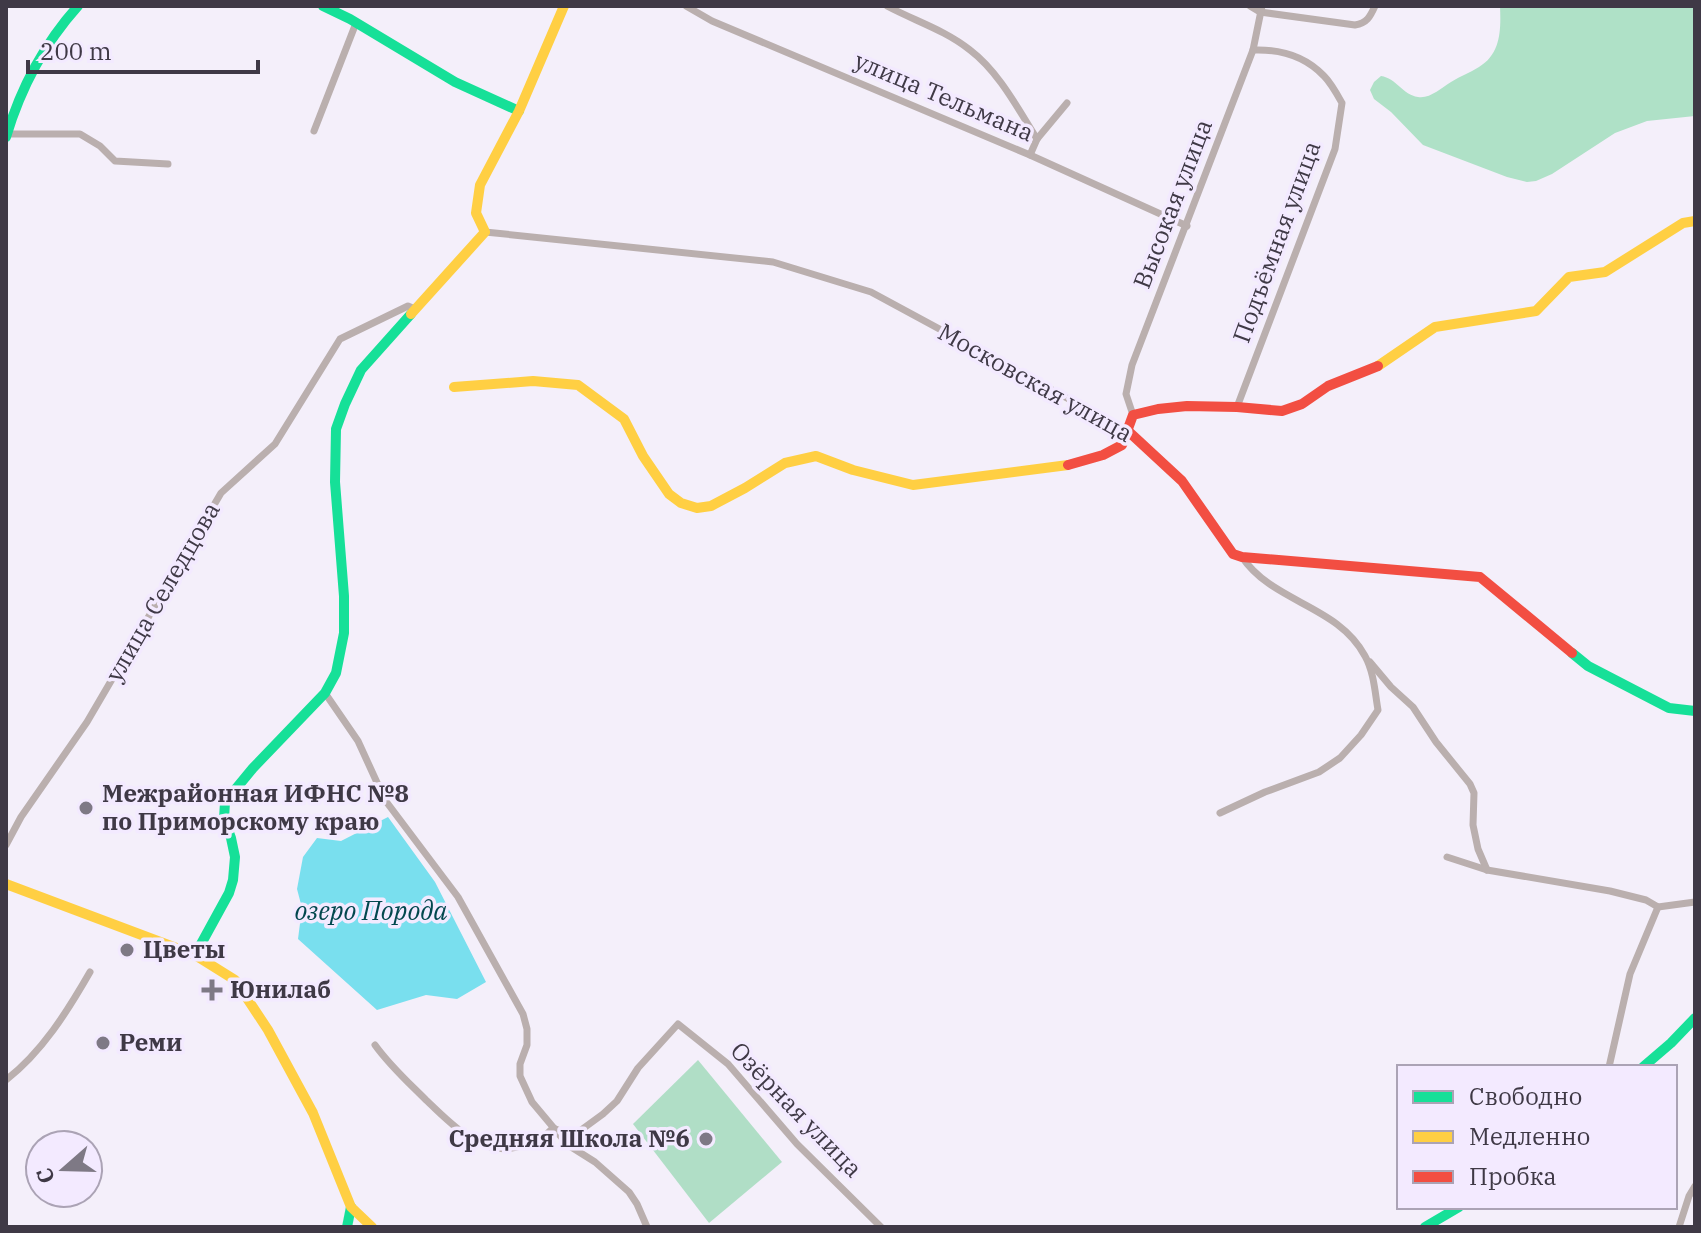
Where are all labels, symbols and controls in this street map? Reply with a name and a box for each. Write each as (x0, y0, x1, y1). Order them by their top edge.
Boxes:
scale bar (28, 24, 258, 74)
text: 200 m (40, 35, 112, 67)
street label: улица Тельмана (850, 44, 1039, 148)
street label: Высокая улица (1125, 115, 1219, 293)
street label: Подъёмная улица (1225, 136, 1327, 347)
street label: Московская улица (932, 315, 1138, 449)
street label: улица Селедцова (98, 496, 227, 687)
place label: Межрайонная ИФНС №8 по Приморскому краю (102, 777, 409, 837)
marker: Межрайонная ИФНС №8 по Приморскому краю (77, 799, 95, 817)
water label: озеро Порода (295, 893, 447, 927)
place label: Цветы (143, 933, 225, 965)
marker: Цветы (118, 941, 136, 959)
place label: Юнилаб (230, 973, 331, 1005)
marker: Юнилаб (201, 979, 223, 1001)
place label: Реми (119, 1026, 182, 1058)
marker: Реми (94, 1034, 112, 1052)
street label: Озёрная улица (724, 1035, 870, 1184)
legend (1397, 1065, 1677, 1209)
text: Свободно (1469, 1080, 1582, 1112)
text: Медленно (1469, 1120, 1590, 1152)
place label: Средняя Школа №6 (448, 1122, 690, 1154)
north arrow (24, 1129, 104, 1209)
marker: Средняя Школа №6 (697, 1130, 715, 1148)
text: Пробка (1469, 1160, 1557, 1192)
text: С (29, 1164, 61, 1188)

